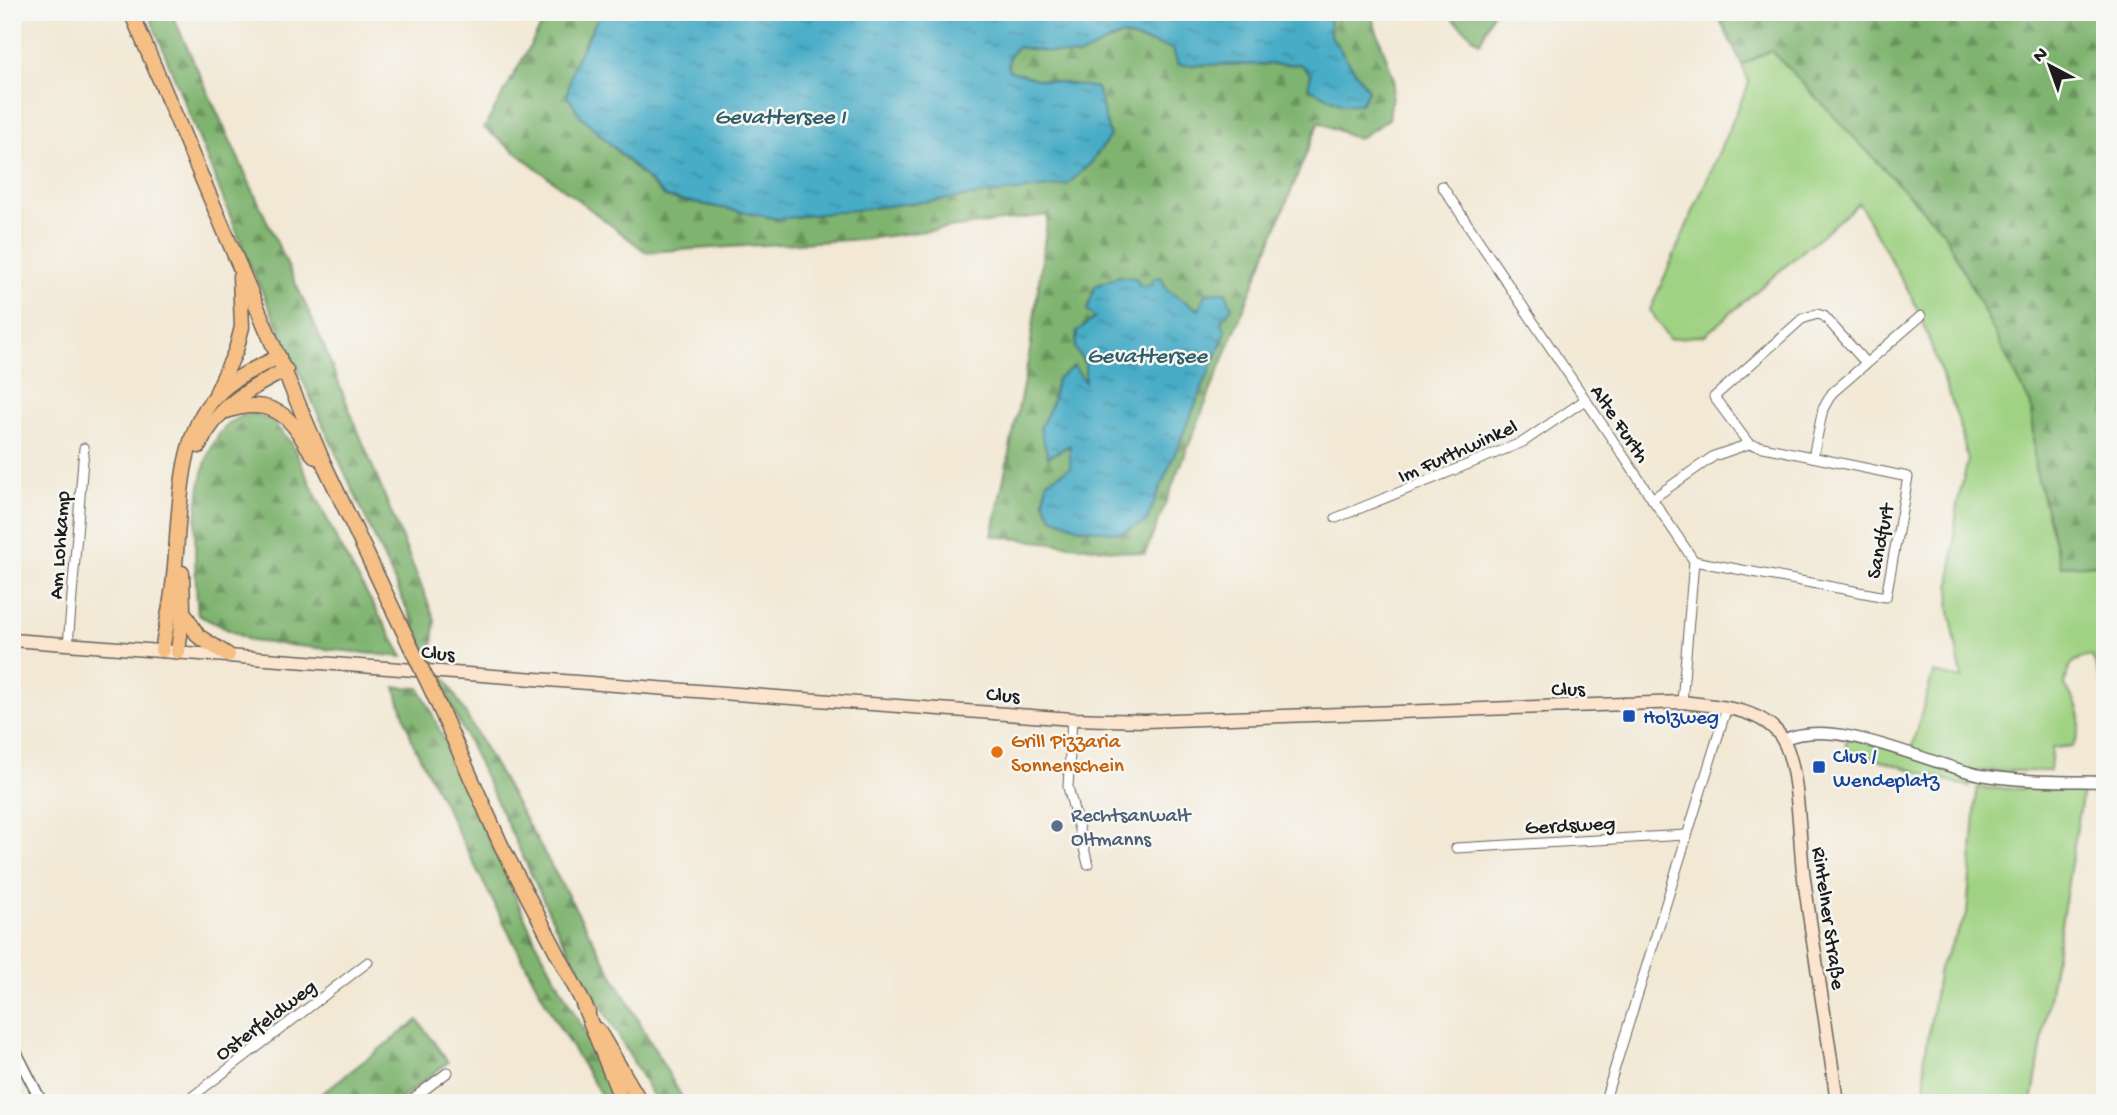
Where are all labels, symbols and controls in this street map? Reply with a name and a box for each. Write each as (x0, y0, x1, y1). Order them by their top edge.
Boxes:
north arrow (2016, 32, 2086, 102)
text: N (2029, 43, 2053, 69)
water label: Gevattersee I (714, 105, 847, 132)
water label: Gevattersee (1087, 344, 1208, 371)
street label: Alte Furth (1583, 381, 1653, 469)
street label: Im Furthwinkel (1395, 416, 1522, 491)
street label: Am Lohkamp (45, 490, 78, 600)
street label: Sandfurt (1863, 500, 1902, 581)
street label: Clus (420, 642, 457, 670)
street label: Clus (1551, 678, 1587, 705)
street label: Clus (985, 684, 1022, 711)
place label: Holzweg (1643, 707, 1719, 732)
marker: Holzweg (1621, 708, 1637, 724)
place label: Grill Pizzaria Sonnenschein (1011, 731, 1124, 780)
marker: Grill Pizzaria Sonnenschein (989, 744, 1005, 760)
place label: Clus / Wendeplatz (1833, 746, 1940, 795)
marker: Clus / Wendeplatz (1811, 759, 1827, 775)
place label: Rechtsanwalt Oltmanns (1071, 805, 1193, 854)
street label: Gerdsweg (1524, 813, 1616, 842)
marker: Rechtsanwalt Oltmanns (1049, 818, 1065, 834)
street label: Rintelner Straße (1804, 846, 1849, 993)
street label: Osterfeldweg (211, 976, 323, 1068)

